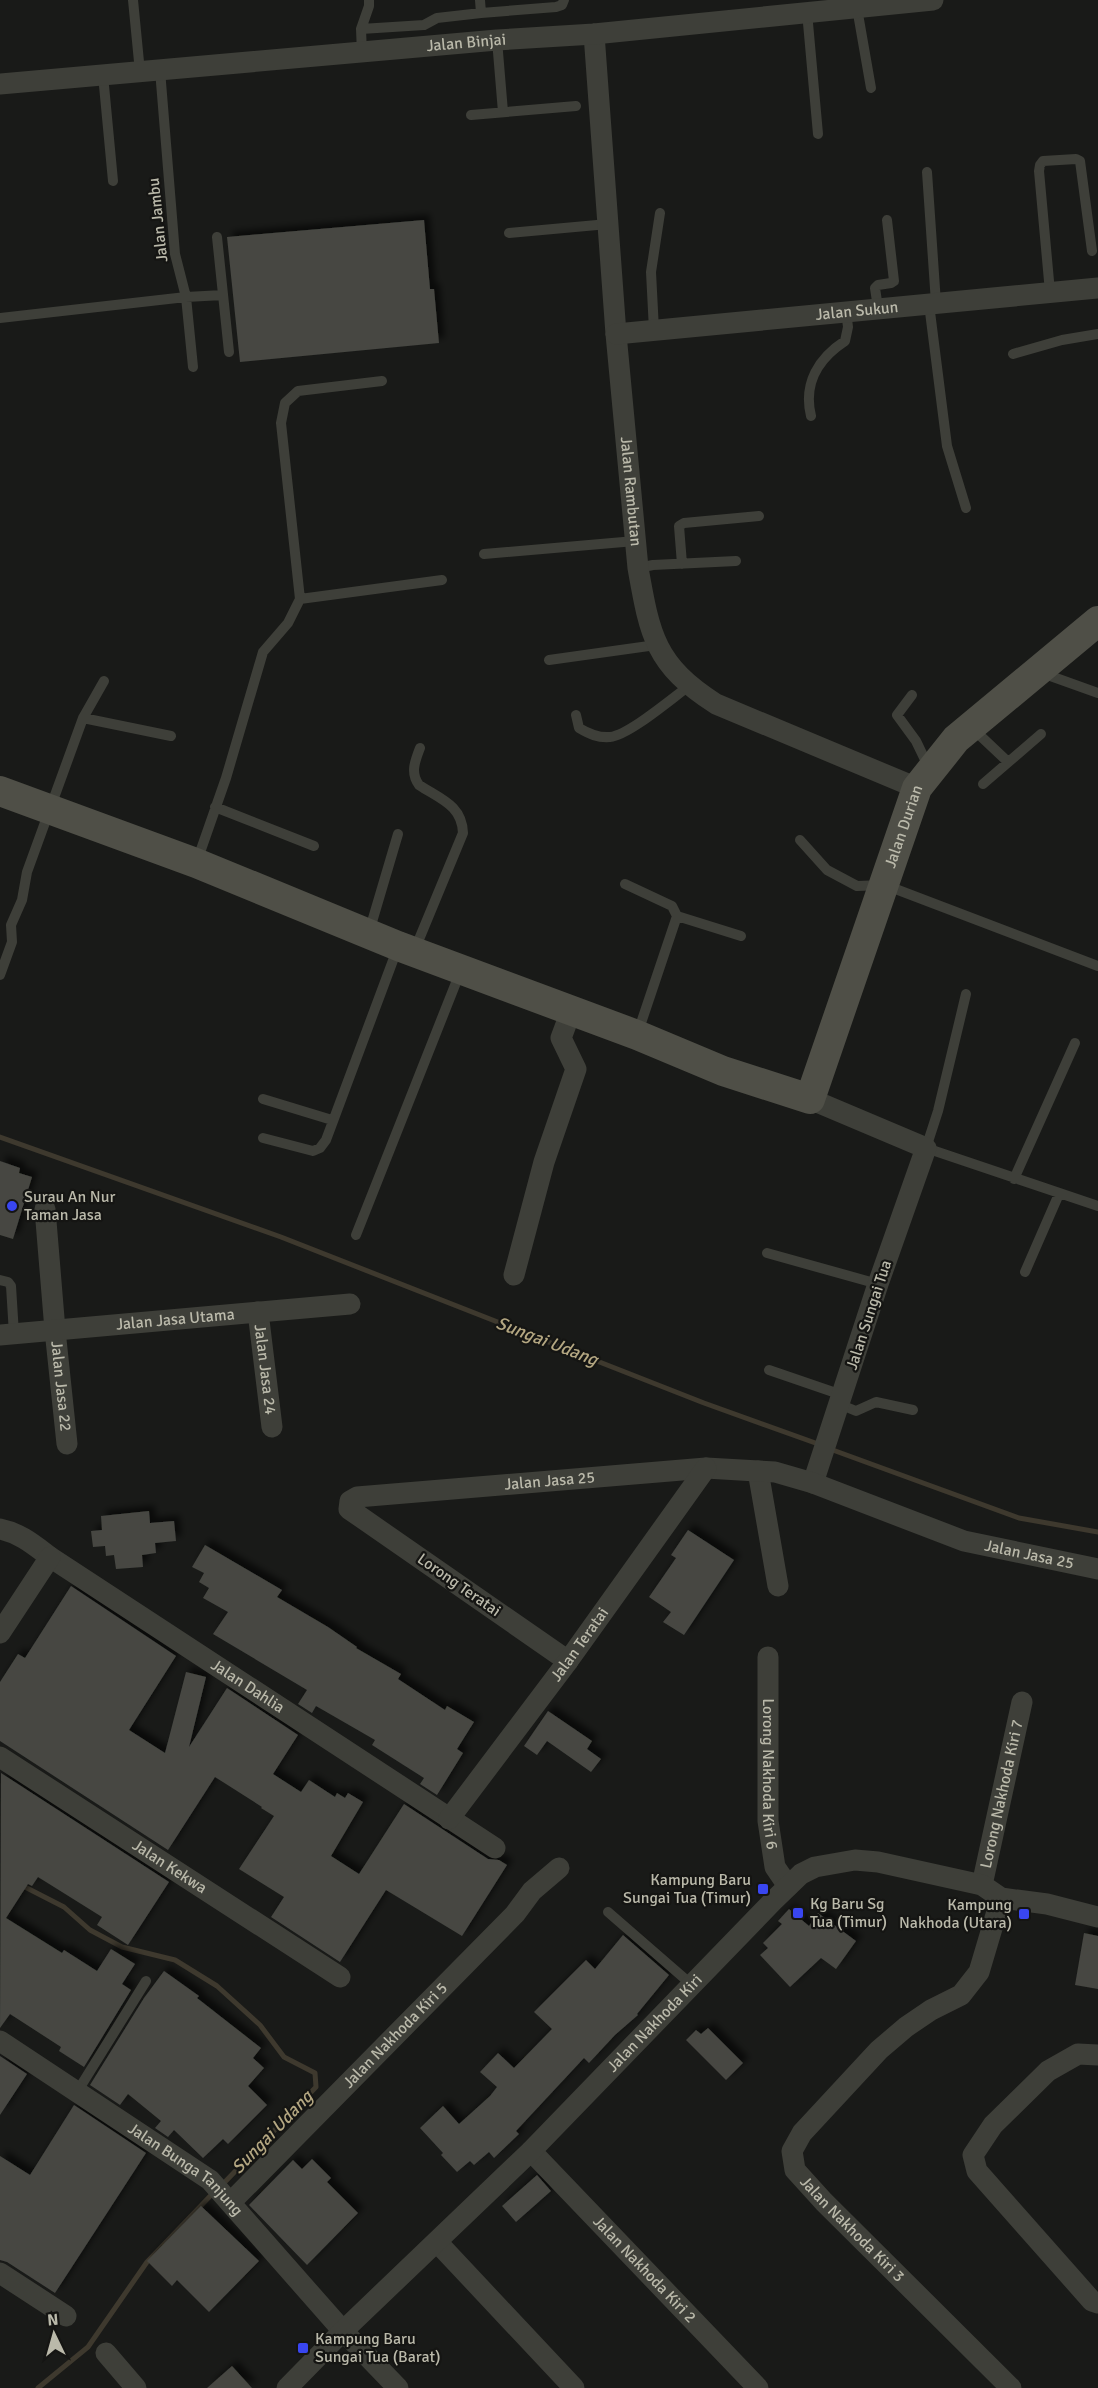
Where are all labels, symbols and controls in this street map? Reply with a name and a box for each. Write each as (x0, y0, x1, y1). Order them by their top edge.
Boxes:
street label: Jalan Binjai (426, 29, 507, 56)
street label: Jalan Jambu (144, 177, 172, 263)
street label: Jalan Sukun (815, 297, 899, 325)
street label: Jalan Rambutan (616, 436, 646, 547)
street label: Jalan Durian (880, 782, 927, 871)
place label: Surau An Nur Taman Jasa (24, 1187, 115, 1225)
marker: Surau An Nur Taman Jasa (5, 1199, 19, 1213)
street label: Jalan Sungai Tua (842, 1258, 896, 1372)
street label: Jalan Jasa Utama (115, 1304, 235, 1335)
water label: Sungai Udang (493, 1312, 602, 1371)
street label: Jalan Jasa 24 (250, 1323, 280, 1416)
street label: Jalan Jasa 22 (46, 1340, 76, 1432)
street label: Jalan Jasa 25 (504, 1467, 596, 1495)
street label: Jalan Jasa 25 (983, 1536, 1076, 1574)
street label: Lorong Teratai (413, 1549, 505, 1621)
street label: Jalan Teratai (546, 1604, 613, 1685)
street label: Jalan Dahlia (207, 1655, 288, 1718)
street label: Lorong Nakhoda Kiri 6 (758, 1698, 782, 1851)
street label: Lorong Nakhoda Kiri 7 (976, 1718, 1028, 1870)
street label: Jalan Kekwa (129, 1835, 211, 1898)
place label: Kampung Baru Sungai Tua (Timur) (623, 1870, 751, 1908)
marker: Kampung Baru Sungai Tua (Timur) (756, 1882, 770, 1896)
place label: Kg Baru Sg Tua (Timur) (810, 1894, 887, 1932)
place label: Kampung Nakhoda (Utara) (899, 1895, 1012, 1933)
marker: Kg Baru Sg Tua (Timur) (791, 1906, 805, 1920)
marker: Kampung Nakhoda (Utara) (1017, 1907, 1031, 1921)
street label: Jalan Nakhoda Kiri (603, 1970, 707, 2076)
street label: Jalan Nakhoda Kiri 5 (339, 1978, 452, 2093)
water label: Sungai Udang (227, 2085, 318, 2178)
street label: Jalan Bunga Tanjung (124, 2118, 247, 2220)
street label: Jalan Nakhoda Kiri 3 (796, 2172, 909, 2286)
street label: Jalan Nakhoda Kiri 2 (589, 2212, 700, 2327)
north arrow (24, 2304, 84, 2364)
text: N (46, 2310, 59, 2331)
place label: Kampung Baru Sungai Tua (Barat) (315, 2329, 440, 2367)
marker: Kampung Baru Sungai Tua (Barat) (296, 2341, 310, 2355)

